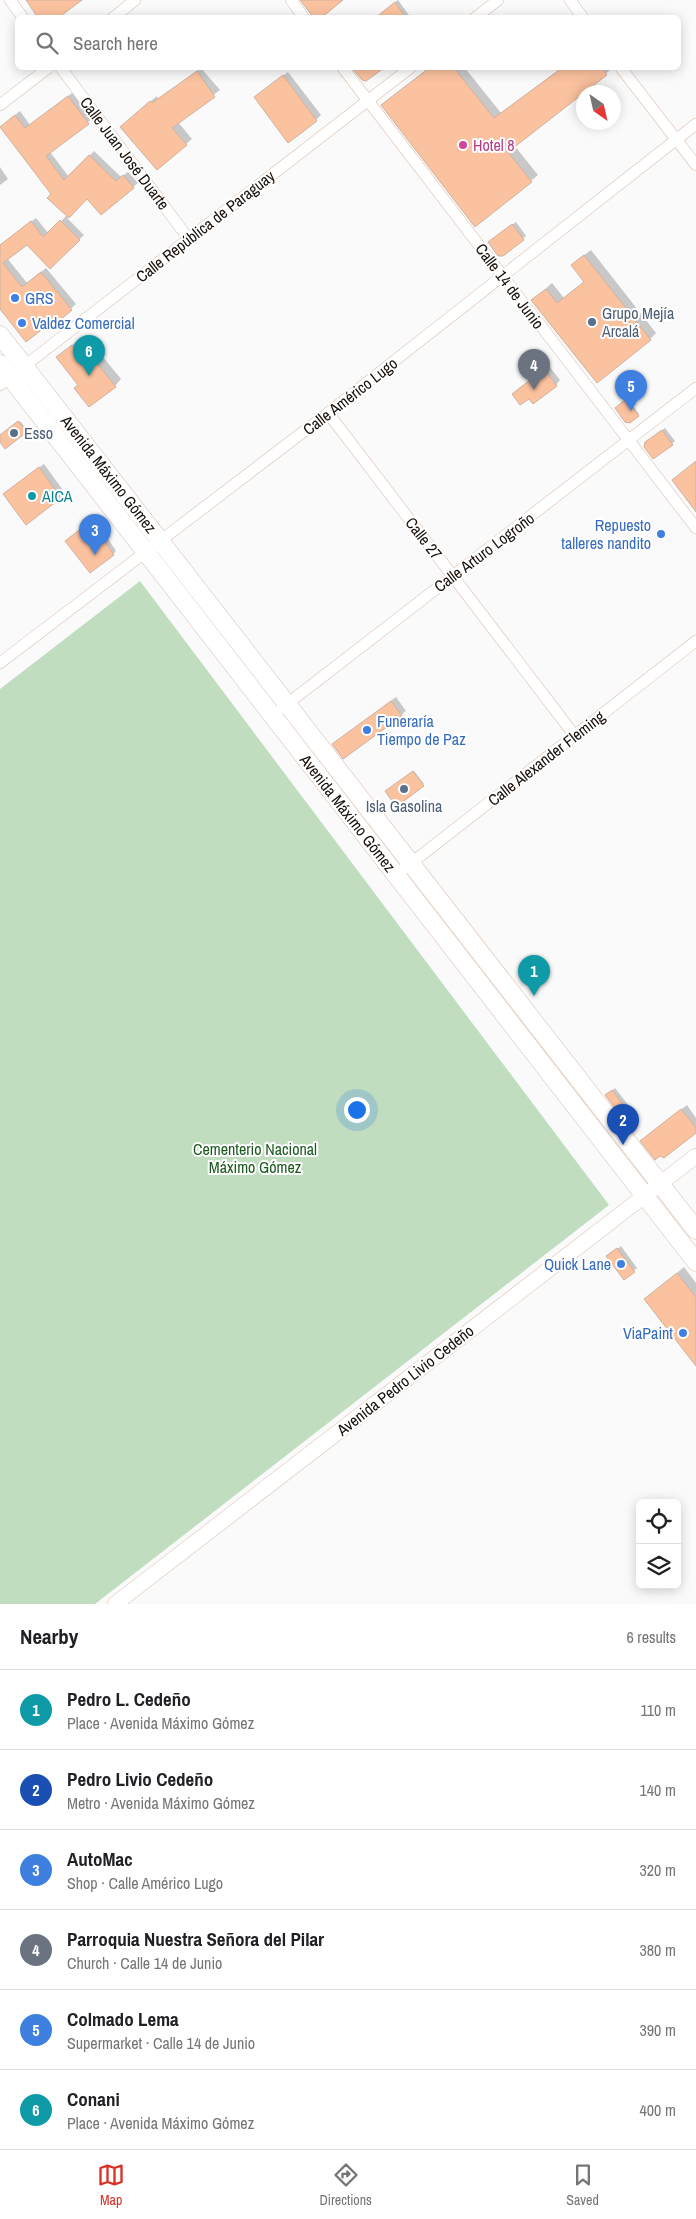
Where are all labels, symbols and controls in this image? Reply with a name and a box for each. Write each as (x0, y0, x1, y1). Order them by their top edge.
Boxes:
search box (15, 15, 681, 70)
icon: search (33, 29, 61, 57)
text: Search here (73, 30, 158, 56)
north arrow (576, 85, 621, 130)
street label: Calle Juan José Duarte (75, 92, 175, 214)
place label: Hotel 8 (473, 134, 515, 156)
marker: Hotel 8 (457, 139, 469, 151)
street label: Calle República de Paraguay (131, 165, 279, 287)
street label: Calle 14 de Junio (470, 239, 550, 333)
place label: GRS (25, 287, 54, 309)
marker: GRS (9, 292, 21, 304)
place label: Grupo Mejía Arcalá (601, 302, 675, 342)
place label: Valdez Comercial (32, 312, 135, 334)
marker: Grupo Mejía Arcalá (586, 316, 598, 328)
marker: Valdez Comercial (16, 317, 28, 329)
pin: 6 (73, 335, 105, 376)
pin: 4 (518, 349, 550, 390)
street label: Calle Américo Lugo (298, 352, 402, 440)
pin: 5 (615, 370, 647, 411)
street label: Avenida Máximo Gómez (55, 410, 162, 538)
place label: Esso (24, 422, 53, 444)
marker: Esso (8, 427, 20, 439)
place label: AICA (41, 485, 73, 507)
marker: AICA (26, 490, 38, 502)
street label: Calle Arturo Logroño (429, 507, 539, 597)
street label: Calle 27 (401, 512, 447, 564)
pin: 3 (79, 514, 111, 555)
place label: Repuesto talleres nandito (561, 514, 651, 554)
marker: Repuesto talleres nandito (655, 528, 667, 540)
street label: Calle Alexander Fleming (483, 705, 610, 811)
place label: Funeraría Tiempo de Paz (377, 710, 466, 750)
marker: Funeraría Tiempo de Paz (361, 724, 373, 736)
street label: Avenida Máximo Gómez (294, 749, 401, 877)
marker: Isla Gasolina (398, 783, 410, 795)
place label: Isla Gasolina (366, 795, 443, 817)
pin: 1 (518, 955, 550, 996)
your location (344, 1097, 370, 1123)
pin: 2 (607, 1104, 639, 1145)
park label: Cementerio Nacional Máximo Gómez (193, 1138, 317, 1178)
place label: Quick Lane (544, 1253, 611, 1275)
marker: Quick Lane (615, 1258, 627, 1270)
street label: Avenida Pedro Livio Cedeño (331, 1320, 478, 1441)
place label: ViaPaint (623, 1322, 673, 1344)
marker: ViaPaint (677, 1327, 689, 1339)
map controls (636, 1499, 681, 1589)
button: locate (636, 1499, 681, 1544)
button: layers (636, 1544, 681, 1589)
text: Nearby (20, 1622, 78, 1651)
text: 6 results (626, 1626, 676, 1648)
text: Pedro L. Cedeño (67, 1686, 191, 1712)
text: 1 (32, 1699, 40, 1721)
text: 110 m (640, 1699, 676, 1721)
text: Place · Avenida Máximo Gómez (67, 1712, 254, 1734)
text: Pedro Livio Cedeño (67, 1766, 213, 1792)
text: 2 (32, 1779, 40, 1801)
text: 140 m (640, 1779, 676, 1801)
text: Metro · Avenida Máximo Gómez (67, 1792, 255, 1814)
text: AutoMac (67, 1846, 133, 1872)
text: 3 (32, 1859, 40, 1881)
text: 320 m (640, 1859, 676, 1881)
text: Shop · Calle Américo Lugo (67, 1872, 223, 1894)
text: Parroquia Nuestra Señora del Pilar (67, 1926, 324, 1952)
text: 4 (32, 1939, 40, 1961)
text: 380 m (640, 1939, 676, 1961)
text: Church · Calle 14 de Junio (67, 1952, 222, 1974)
text: Colmado Lema (67, 2006, 179, 2032)
text: 5 (32, 2019, 40, 2041)
text: 390 m (640, 2019, 676, 2041)
text: Supermarket · Calle 14 de Junio (67, 2032, 255, 2054)
text: Conani (67, 2086, 120, 2112)
text: 6 (32, 2099, 40, 2121)
text: 400 m (640, 2099, 676, 2121)
text: Place · Avenida Máximo Gómez (67, 2112, 254, 2134)
tab: Map (97, 2161, 125, 2209)
tab: Directions (320, 2161, 372, 2209)
tab: Saved (566, 2161, 599, 2209)

